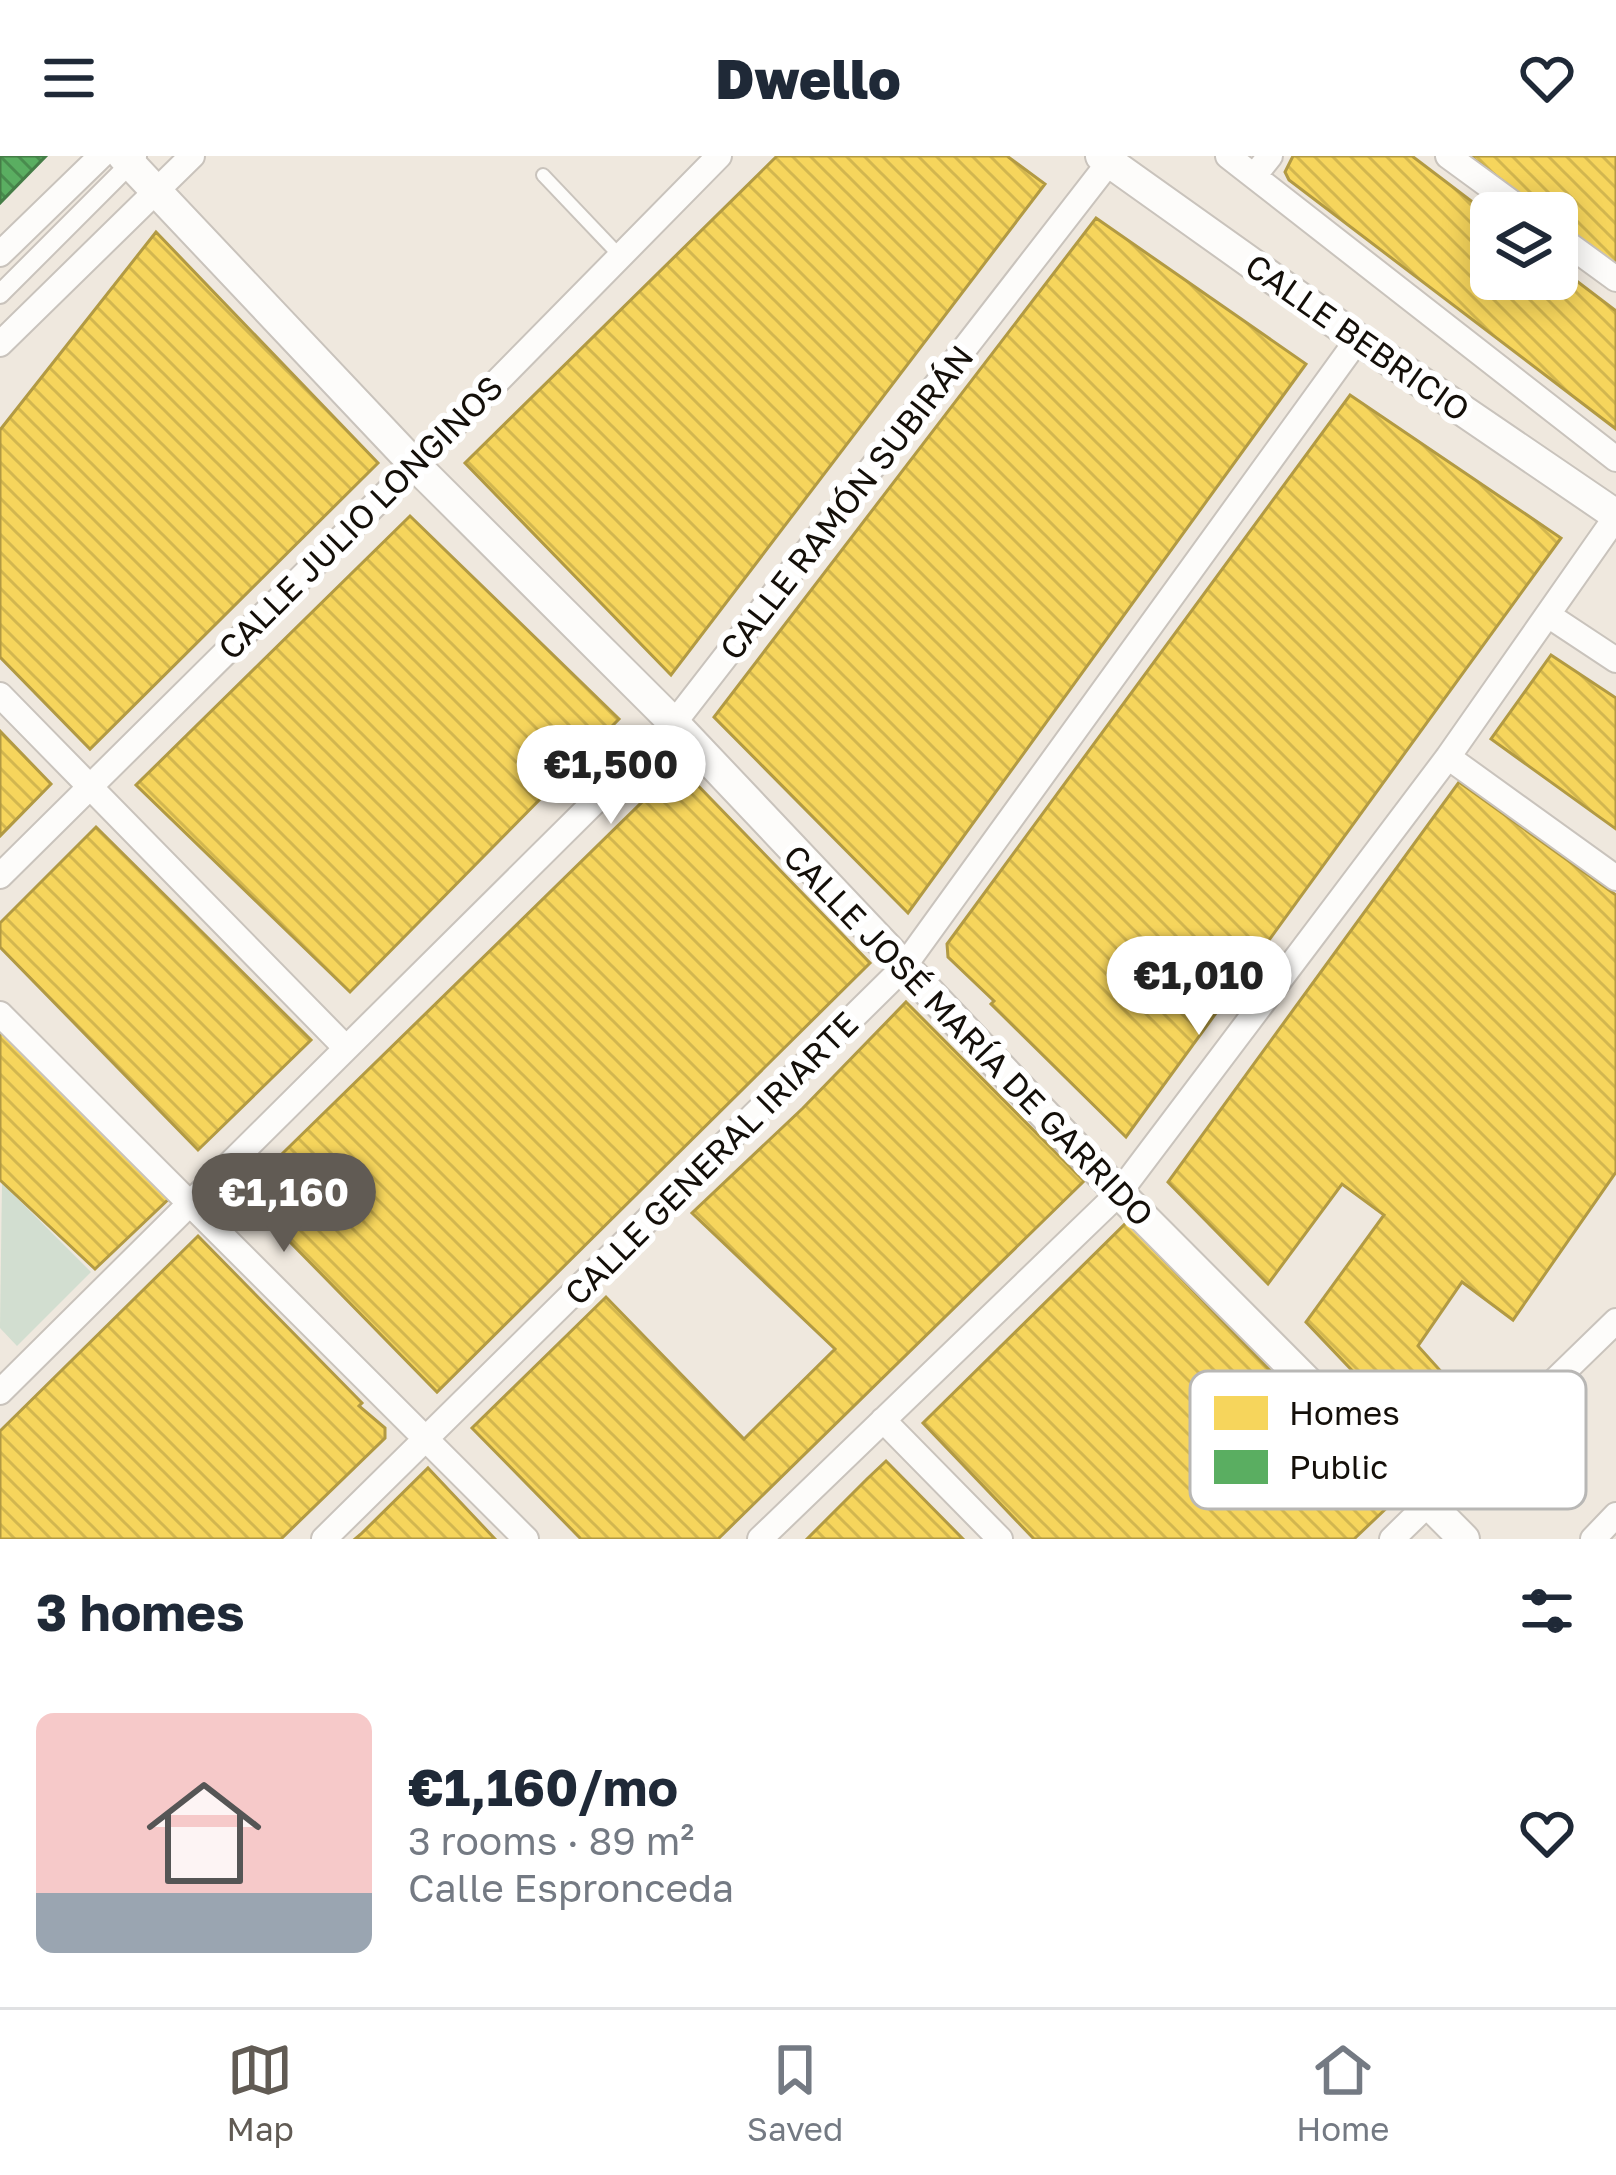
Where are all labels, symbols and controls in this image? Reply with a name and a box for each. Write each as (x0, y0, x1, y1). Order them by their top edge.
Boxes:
icon: menu (36, 45, 102, 111)
icon: heart (1514, 45, 1580, 111)
text: Dwello (715, 46, 901, 111)
map controls (1470, 192, 1578, 300)
button: layers (1470, 192, 1578, 300)
street label: CALLE BEBRICIO (1239, 245, 1477, 429)
street label: CALLE RAMÓN SUBIRÁN (711, 337, 981, 667)
street label: CALLE JULIO LONGINOS (210, 367, 510, 667)
pin: €1,500 (513, 725, 709, 827)
text: €1,500 (544, 740, 678, 787)
street label: CALLE JOSÉ MARÍA DE GARRIDO (776, 836, 1162, 1234)
pin: €1,010 (1101, 936, 1297, 1038)
text: €1,010 (1134, 951, 1264, 998)
street label: CALLE GENERAL IRIARTE (556, 1003, 866, 1313)
pin: €1,160 (186, 1153, 382, 1255)
text: €1,160 (219, 1168, 349, 1215)
legend (1190, 1371, 1586, 1509)
text: Homes (1289, 1393, 1400, 1432)
text: Public (1289, 1447, 1388, 1486)
icon: filters (1514, 1578, 1580, 1644)
text: 3 homes (36, 1581, 245, 1642)
text: €1,160/mo (408, 1756, 678, 1817)
icon: home (132, 1761, 276, 1905)
icon: heart (1514, 1800, 1580, 1866)
text: 3 rooms · 89 m² (408, 1817, 694, 1864)
text: Calle Espronceda (408, 1864, 734, 1911)
tab: Map (227, 2037, 294, 2148)
tab: Saved (747, 2037, 843, 2148)
tab: Home (1296, 2037, 1389, 2148)

